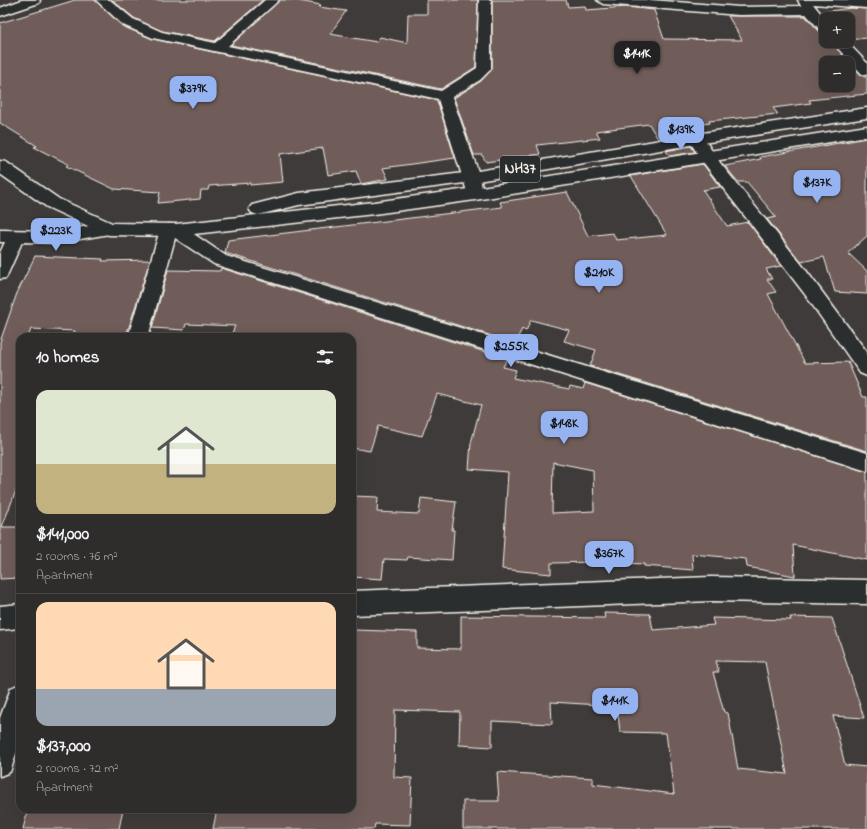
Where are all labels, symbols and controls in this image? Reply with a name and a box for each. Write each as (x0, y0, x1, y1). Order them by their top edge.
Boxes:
map controls (819, 12, 855, 92)
button: + (819, 12, 855, 48)
pin: $141K (609, 41, 665, 75)
text: $141K (623, 44, 651, 63)
button: − (819, 56, 855, 92)
pin: $379K (165, 76, 221, 110)
text: $379K (179, 79, 207, 98)
pin: $139K (653, 117, 709, 151)
text: $139K (667, 120, 695, 139)
road number: NH37 (500, 156, 540, 182)
pin: $137K (789, 170, 845, 204)
text: $137K (802, 173, 832, 192)
pin: $223K (28, 218, 84, 252)
text: $223K (40, 221, 72, 240)
pin: $210K (571, 260, 627, 294)
text: $210K (584, 263, 614, 282)
pin: $255K (483, 334, 539, 368)
text: $255K (493, 337, 529, 356)
text: 10 homes (36, 345, 99, 370)
icon: filters (314, 346, 336, 368)
pin: $148K (536, 411, 592, 445)
text: $148K (550, 414, 578, 433)
icon: home (150, 416, 222, 488)
text: $141,000 (36, 522, 89, 547)
pin: $367K (581, 541, 637, 575)
text: $367K (594, 544, 624, 563)
text: 2 rooms · 76 m² (36, 547, 118, 566)
text: Apartment (36, 566, 93, 585)
icon: home (150, 628, 222, 700)
pin: $141K (587, 688, 643, 722)
text: $141K (601, 691, 629, 710)
text: $137,000 (36, 734, 91, 759)
text: 2 rooms · 72 m² (36, 759, 118, 778)
text: Apartment (36, 778, 93, 797)

